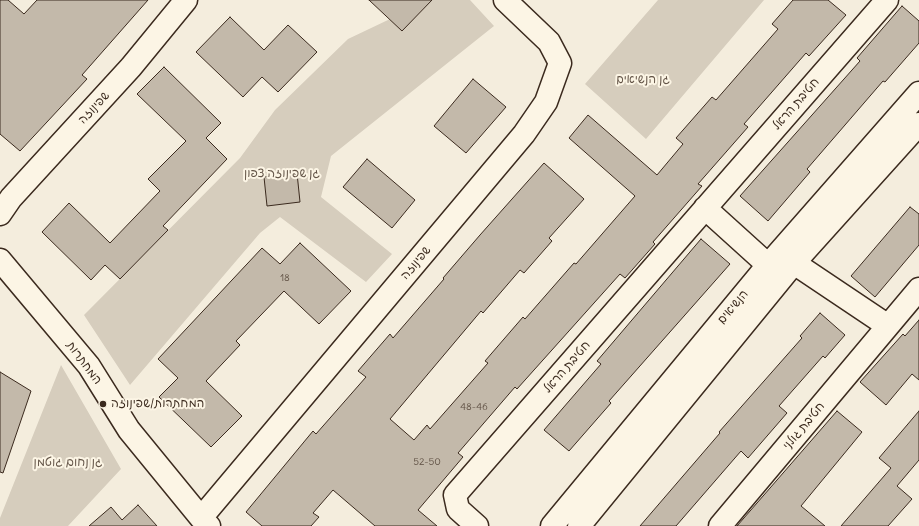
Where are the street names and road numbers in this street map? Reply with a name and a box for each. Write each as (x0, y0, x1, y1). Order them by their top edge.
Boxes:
street label: חטיבת הראל (770, 75, 822, 133)
street label: שפינוזה (75, 89, 113, 127)
street label: שפינוזה (398, 243, 434, 283)
street label: הנשיאים (715, 287, 751, 327)
street label: חטיבת הראל (541, 338, 593, 396)
street label: המחתרות (63, 339, 105, 387)
street label: חטיבת גולני (780, 399, 828, 453)

